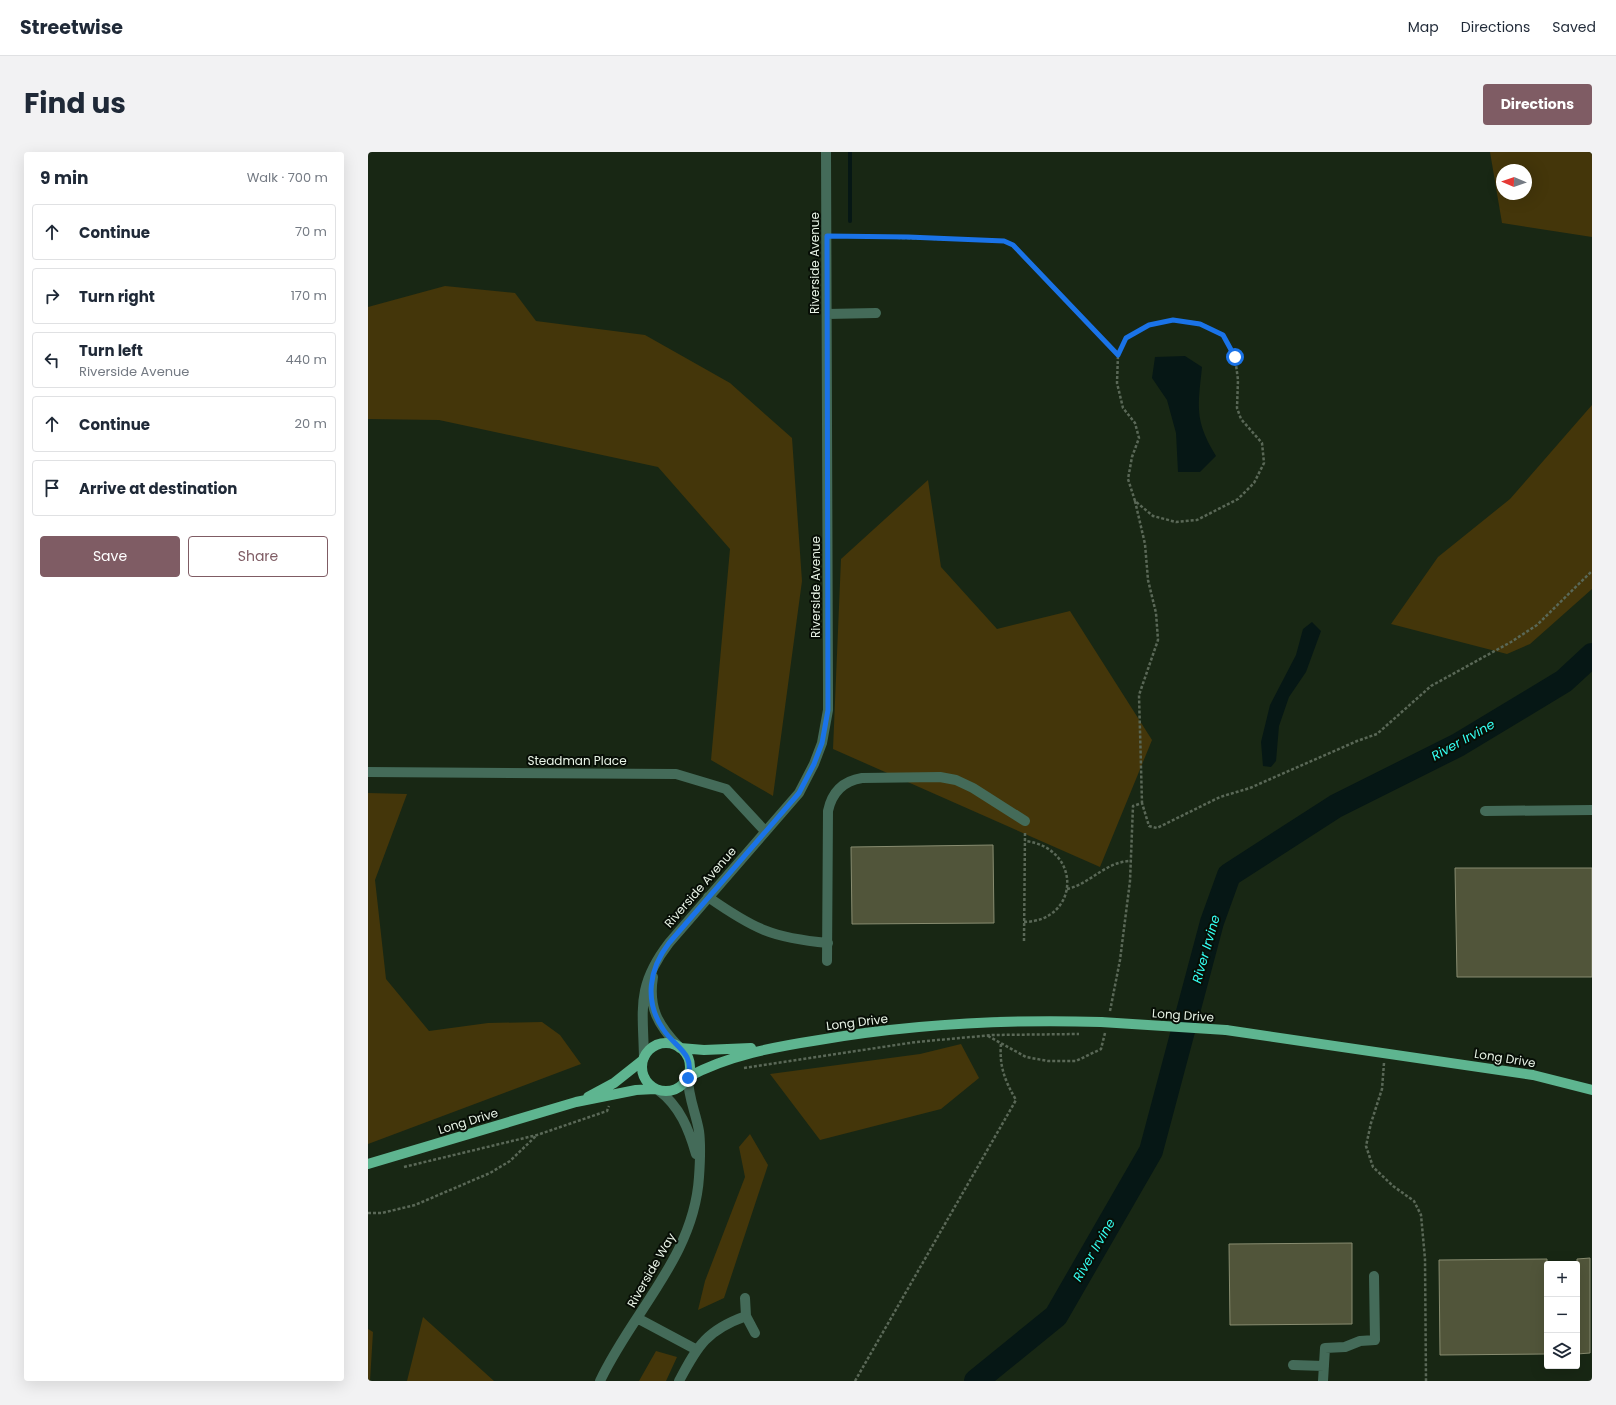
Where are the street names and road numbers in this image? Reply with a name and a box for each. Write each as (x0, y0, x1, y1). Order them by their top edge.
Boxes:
street label: Riverside Avenue (806, 212, 823, 314)
street label: Riverside Avenue (807, 536, 824, 638)
street label: Steadman Place (527, 752, 627, 769)
street label: Riverside Avenue (660, 843, 740, 931)
street label: Long Drive (1152, 1004, 1214, 1026)
street label: Long Drive (825, 1010, 889, 1034)
street label: Long Drive (1473, 1045, 1537, 1071)
street label: Long Drive (436, 1104, 500, 1138)
street label: Riverside Way (623, 1229, 679, 1310)

